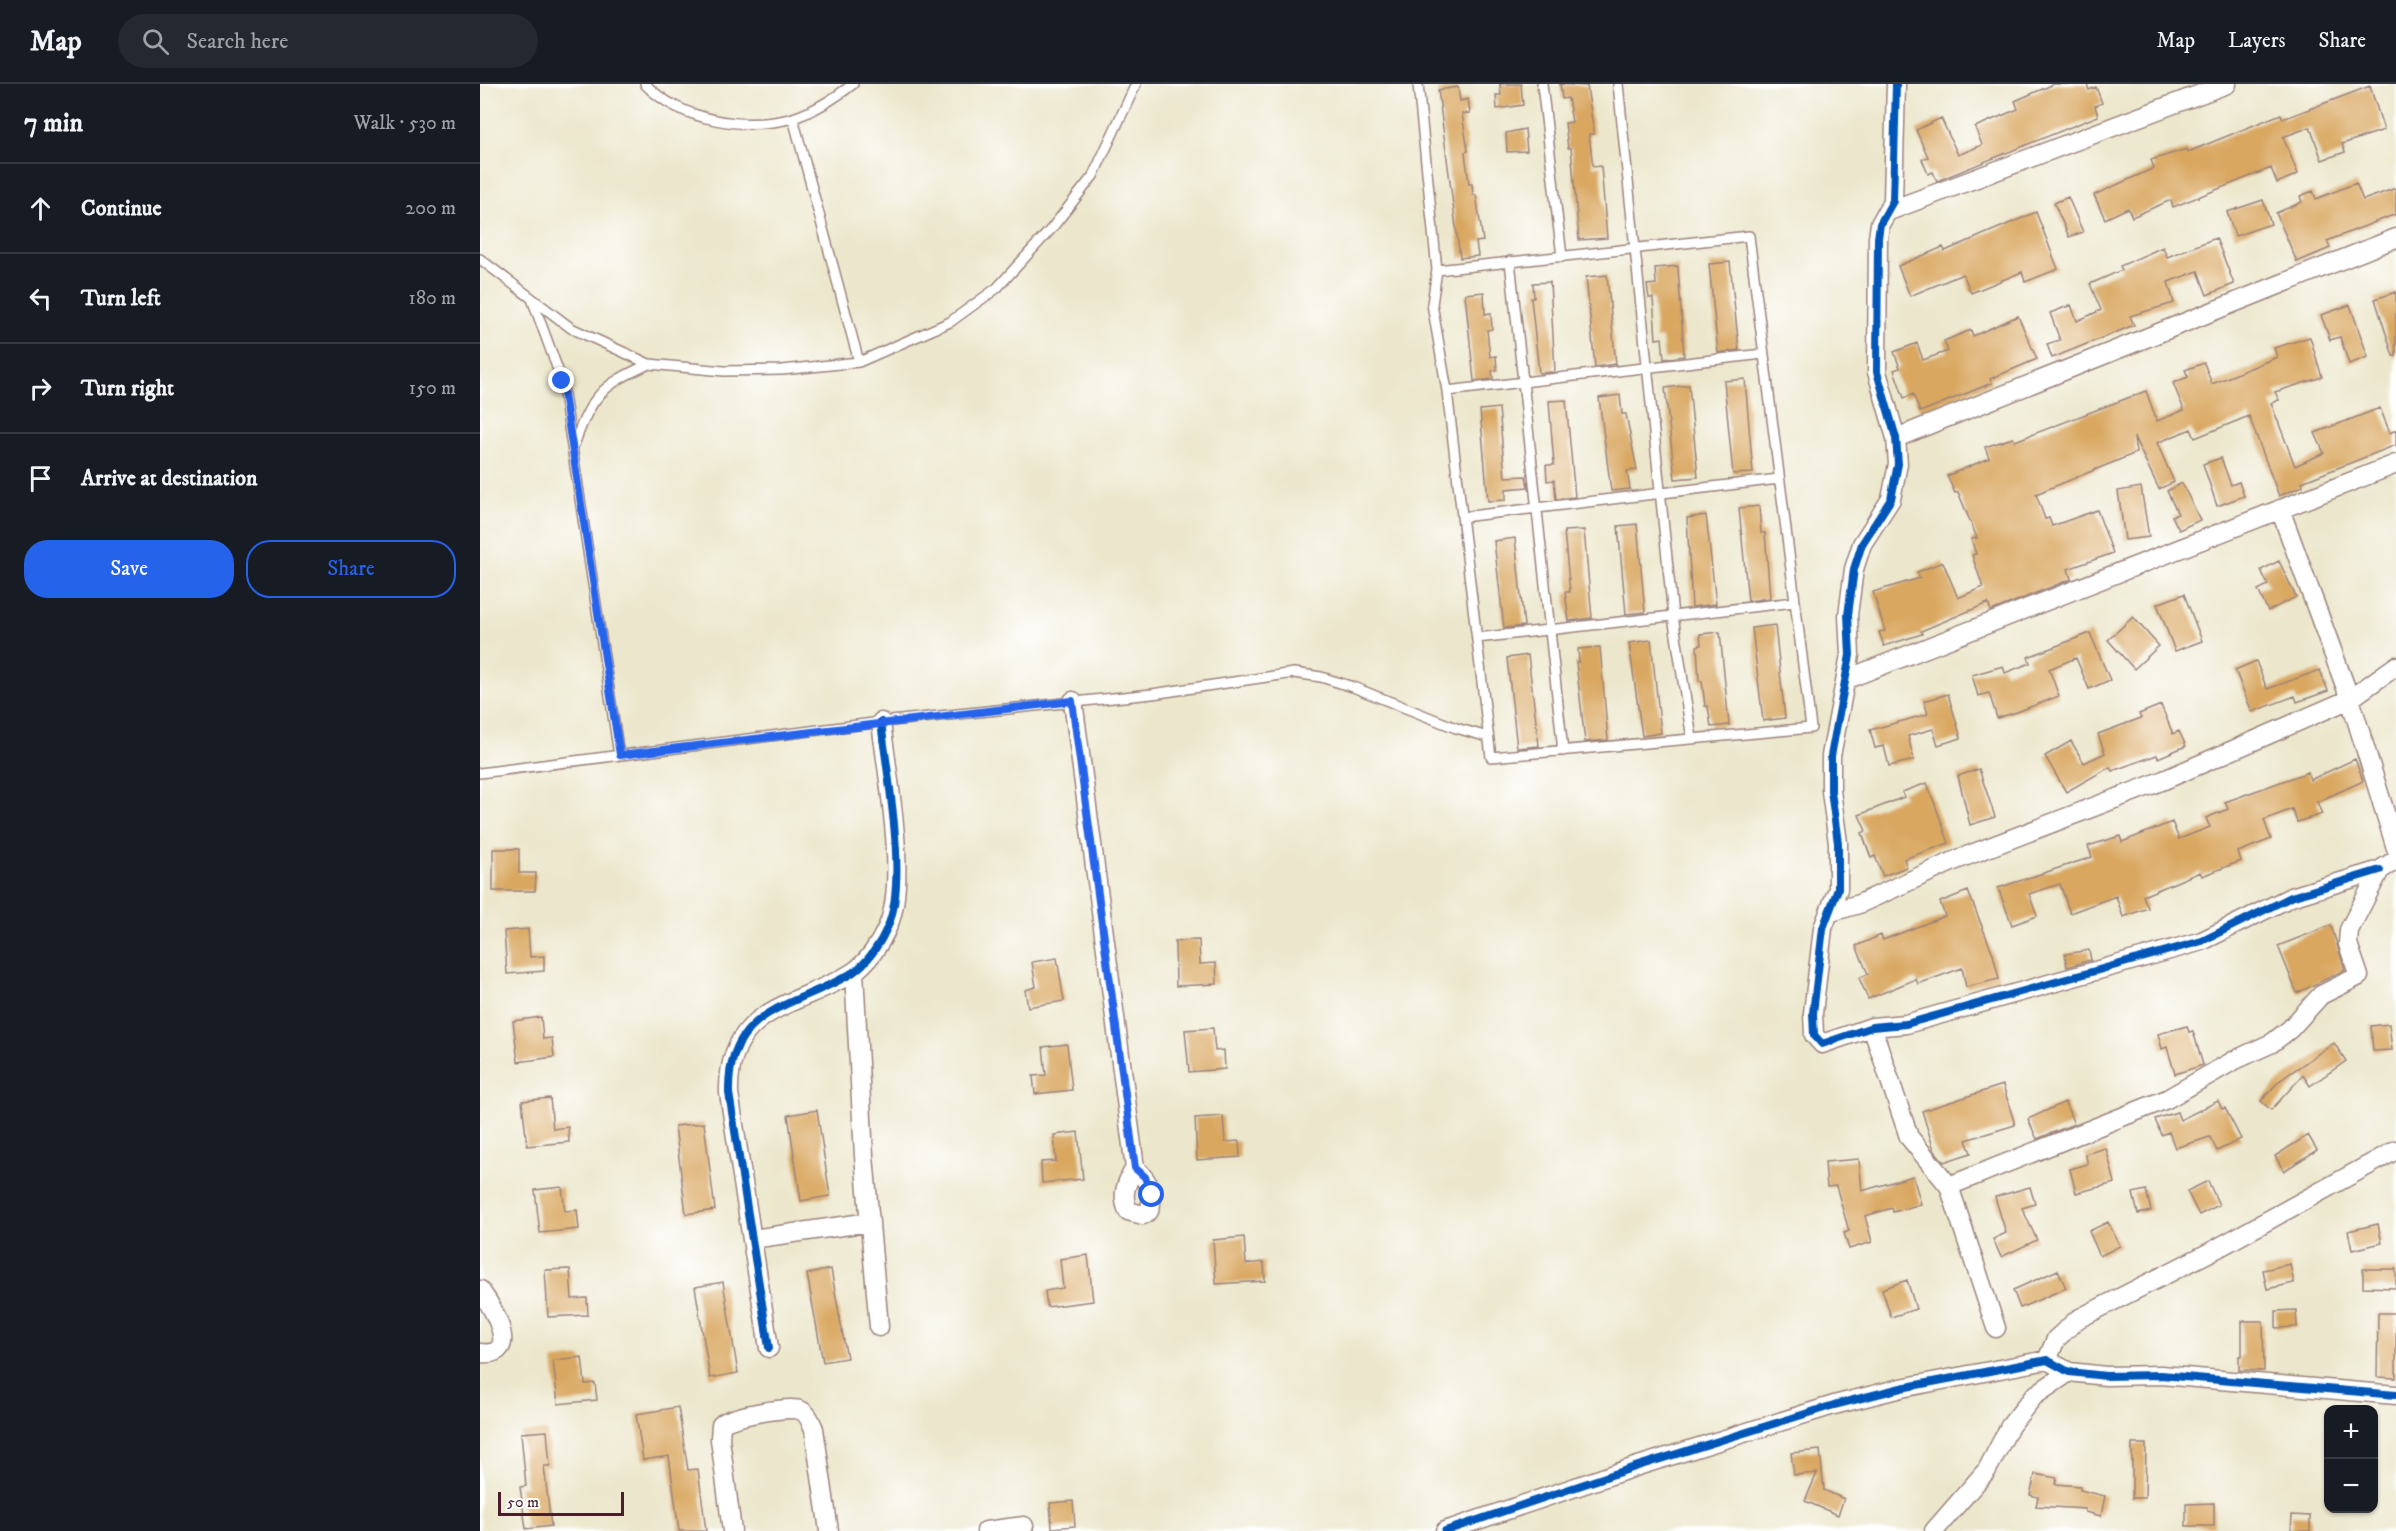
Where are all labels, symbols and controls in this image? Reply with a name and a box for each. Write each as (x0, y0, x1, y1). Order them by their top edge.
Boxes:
search box (118, 14, 538, 68)
text: Map (30, 24, 82, 59)
icon: search (139, 25, 172, 58)
text: Search here (187, 28, 288, 55)
text: Map (2156, 28, 2195, 54)
text: Layers (2228, 28, 2286, 54)
text: Share (2319, 28, 2366, 54)
text: 7 min (24, 107, 83, 140)
text: Walk · 530 m (354, 111, 456, 136)
icon: ahead (24, 192, 57, 225)
text: Continue (81, 195, 162, 222)
text: 200 m (405, 196, 456, 221)
icon: left (24, 282, 57, 315)
text: Turn left (81, 285, 161, 312)
text: 180 m (409, 286, 456, 311)
route end (548, 367, 574, 393)
icon: right (24, 372, 57, 405)
text: Turn right (81, 375, 174, 402)
text: 150 m (409, 376, 456, 401)
icon: arrive (24, 462, 57, 495)
text: Arrive at destination (81, 465, 258, 492)
button: Save (24, 540, 234, 598)
button: Share (246, 540, 456, 598)
route start (1138, 1181, 1164, 1207)
map controls (2324, 1405, 2378, 1513)
button: + (2324, 1405, 2378, 1459)
button: − (2324, 1459, 2378, 1513)
scale bar (498, 1489, 624, 1516)
text: 50 m (507, 1492, 539, 1512)

